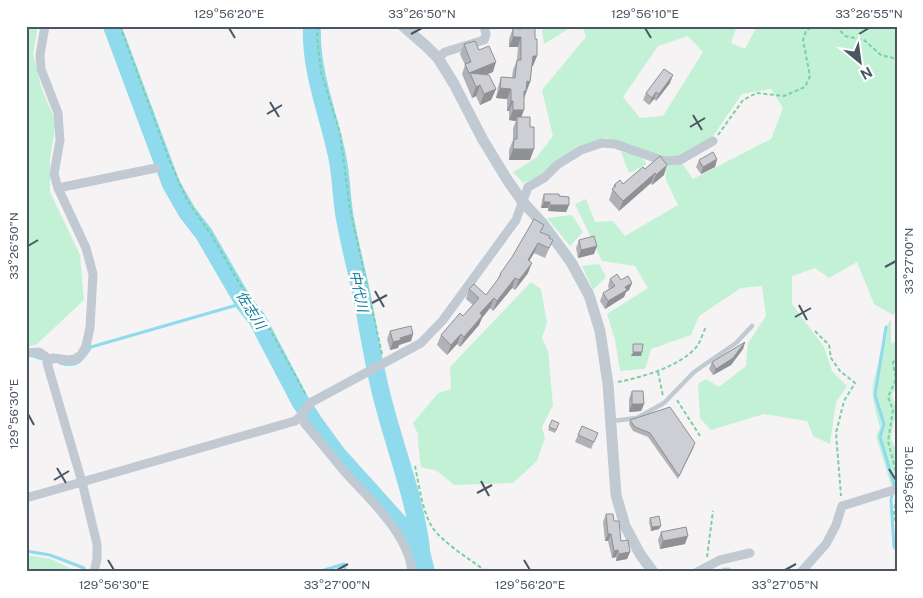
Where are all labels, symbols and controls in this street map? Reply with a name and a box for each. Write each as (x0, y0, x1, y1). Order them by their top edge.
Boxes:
text: 129°56'20"E (194, 7, 264, 21)
text: 33°26'50"N (388, 7, 456, 21)
text: 129°56'10"E (611, 7, 679, 21)
text: 33°26'55"N (835, 7, 903, 21)
north arrow (836, 38, 886, 88)
text: N (858, 64, 875, 83)
text: 33°26'50"N (7, 212, 21, 280)
text: 33°27'00"N (902, 228, 916, 294)
water label: 中代川 (347, 269, 372, 315)
water label: 佐志川 (233, 288, 270, 334)
text: 129°56'30"E (7, 379, 21, 449)
text: 129°56'10"E (902, 446, 916, 514)
text: 129°56'30"E (79, 578, 149, 592)
text: 33°27'00"N (304, 578, 370, 592)
text: 129°56'20"E (495, 578, 565, 592)
text: 33°27'05"N (751, 578, 819, 592)

